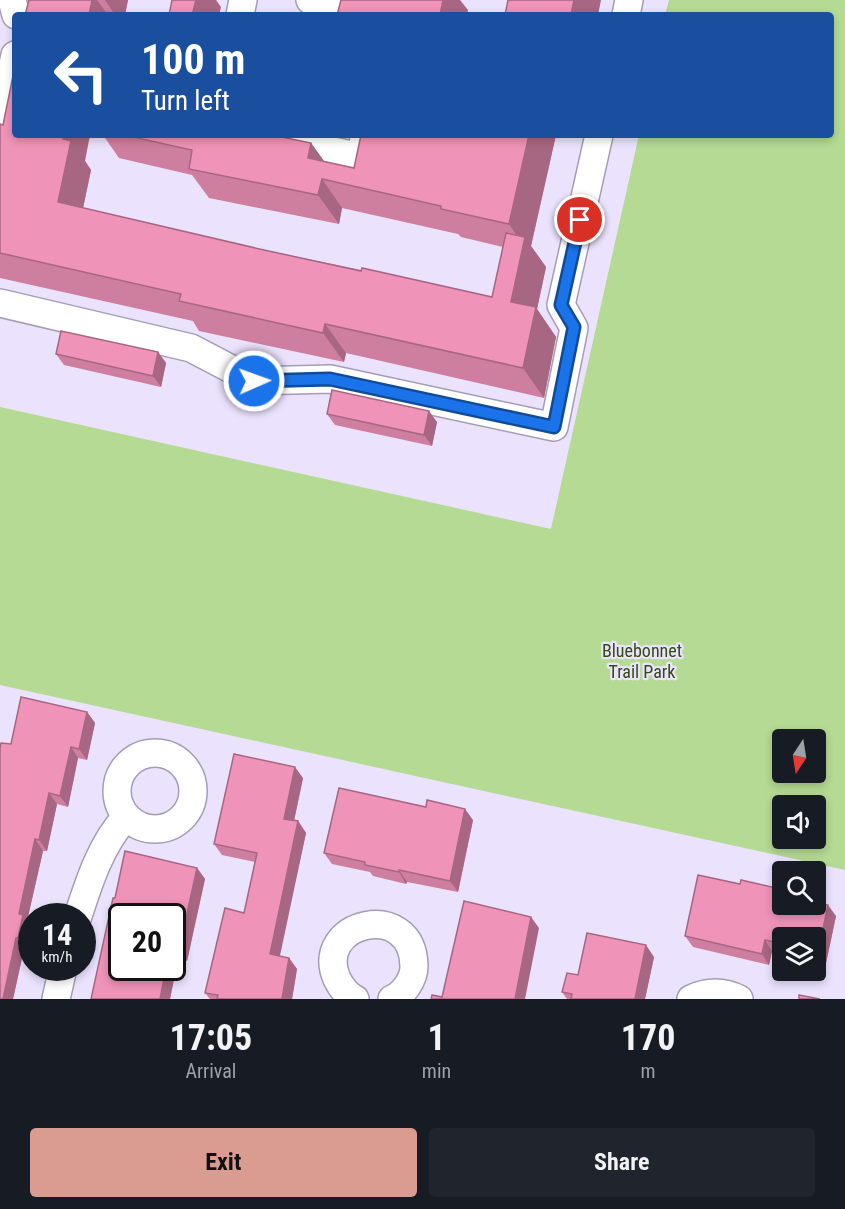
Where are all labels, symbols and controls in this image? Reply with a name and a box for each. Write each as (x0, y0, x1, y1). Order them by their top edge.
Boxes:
text: 100 m (141, 35, 246, 84)
icon: left (42, 36, 120, 114)
text: Turn left (141, 85, 230, 117)
pin (554, 194, 605, 245)
icon: arrive (563, 203, 596, 236)
position arrow (222, 349, 286, 413)
park label: Bluebonnet Trail Park (602, 640, 682, 682)
north arrow (772, 729, 826, 783)
map controls (772, 729, 826, 981)
button: sound (772, 795, 826, 849)
button: search (772, 861, 826, 915)
speed limit sign: 20 (108, 903, 186, 981)
text: 14 (42, 917, 72, 952)
button: layers (772, 927, 826, 981)
text: km/h (42, 948, 72, 966)
text: 17:05 (170, 1017, 252, 1059)
text: 1 (427, 1017, 446, 1059)
text: 170 (621, 1017, 675, 1059)
text: Arrival (185, 1059, 236, 1083)
text: min (422, 1059, 451, 1083)
text: m (641, 1059, 656, 1083)
button: Exit (30, 1128, 417, 1197)
button: Share (429, 1128, 815, 1197)

